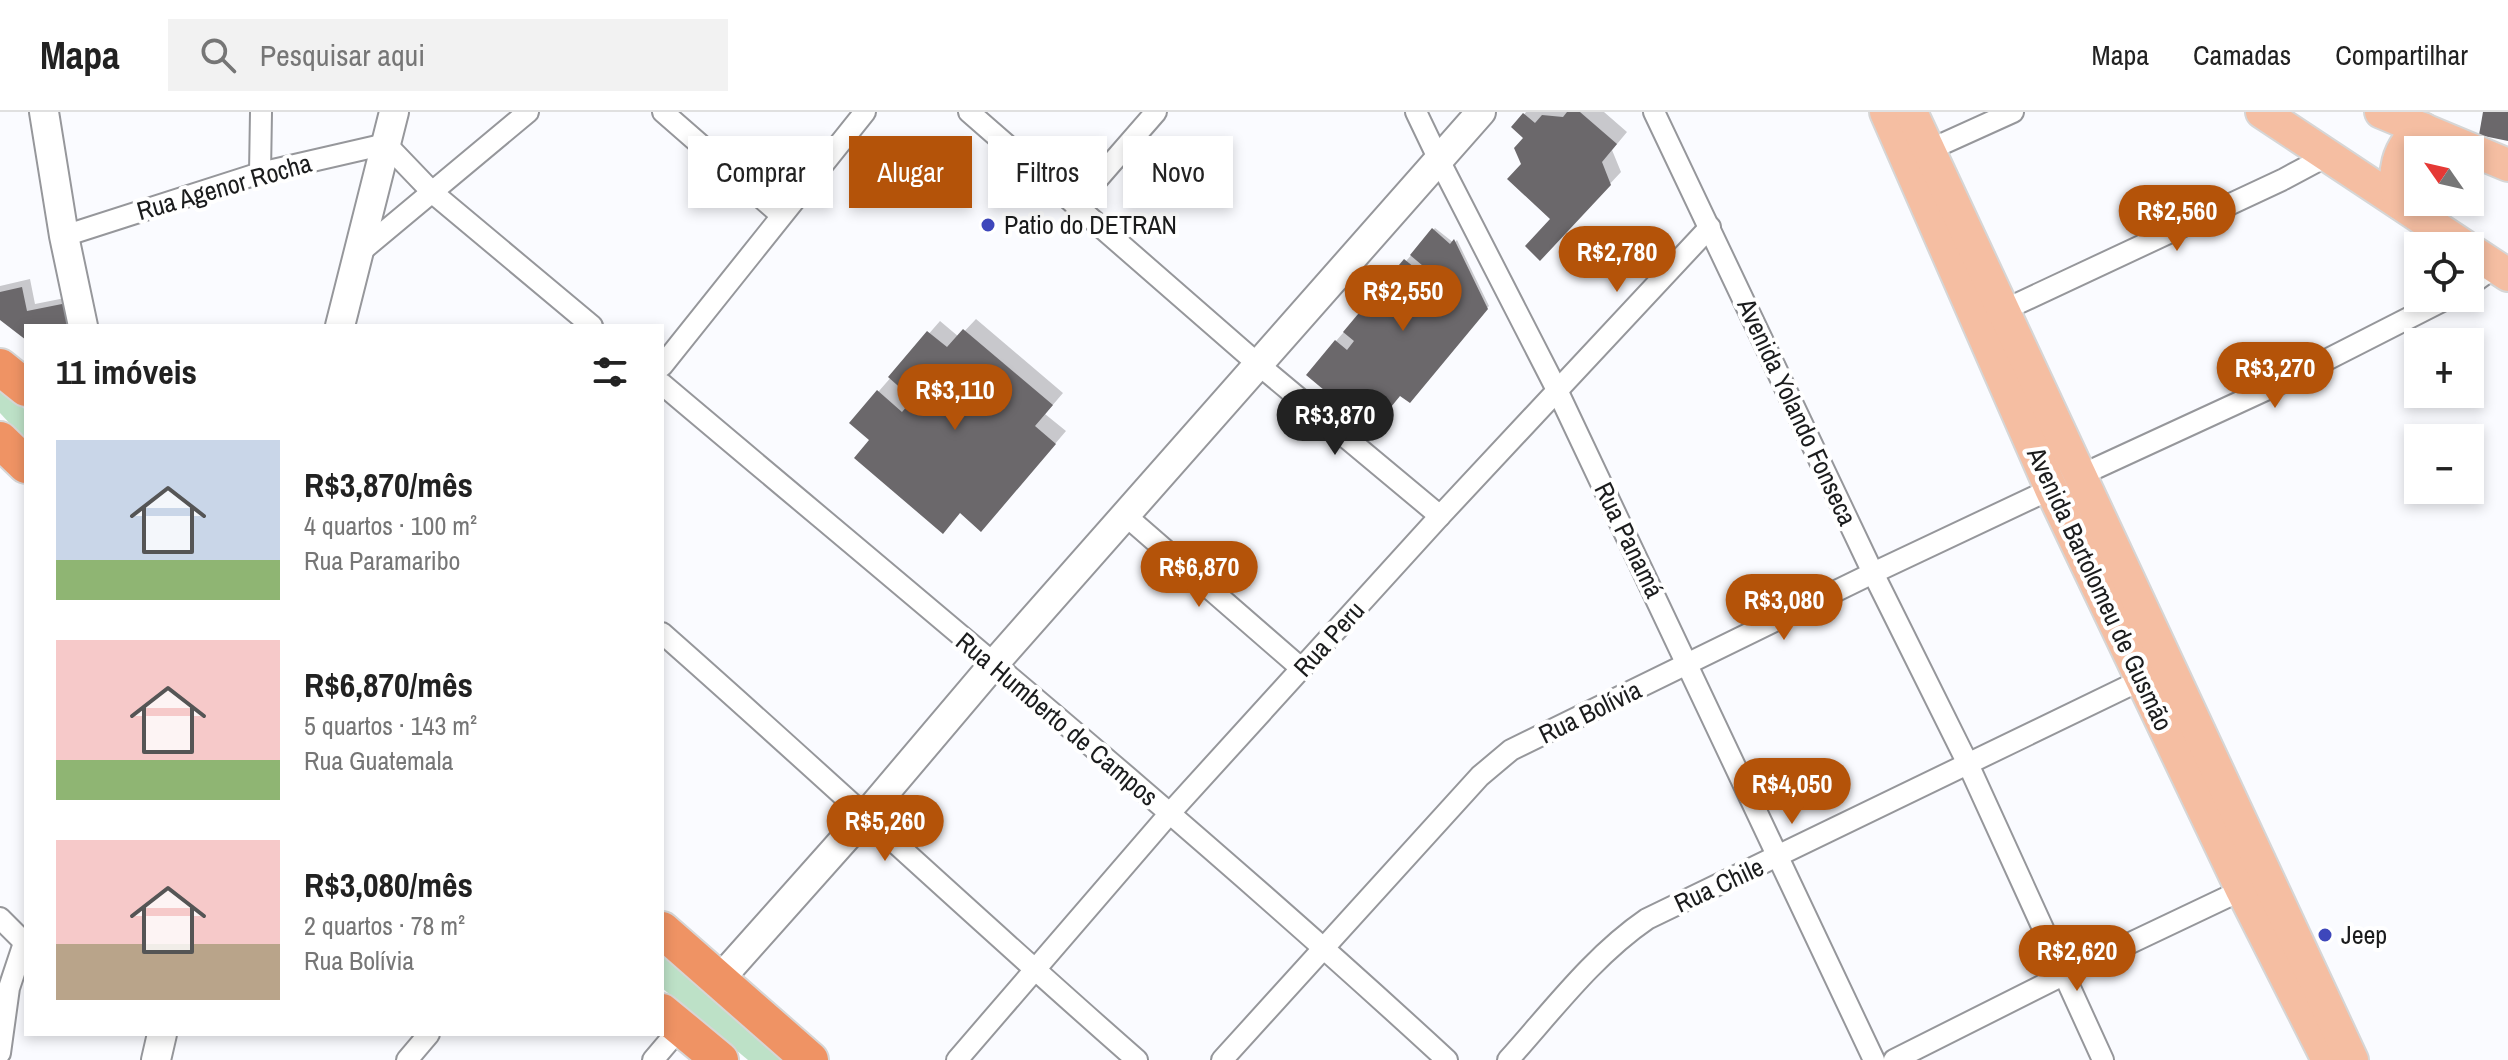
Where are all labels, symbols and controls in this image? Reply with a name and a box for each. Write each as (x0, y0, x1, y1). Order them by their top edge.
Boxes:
search box (168, 19, 728, 91)
text: Mapa (40, 30, 120, 81)
icon: search (196, 33, 240, 77)
text: Pesquisar aqui (260, 35, 425, 75)
text: Mapa (2092, 36, 2149, 74)
text: Camadas (2193, 36, 2291, 74)
text: Compartilhar (2335, 36, 2468, 74)
chip: Comprar (688, 136, 833, 208)
chip: Alugar (849, 136, 972, 208)
chip: Filtros (988, 136, 1107, 208)
chip: Novo (1123, 136, 1233, 208)
north arrow (2404, 136, 2484, 216)
map controls (2404, 136, 2484, 504)
street label: Rua Agenor Rocha (132, 145, 315, 228)
pin: R$2,560 (2103, 185, 2251, 253)
text: R$2,560 (2137, 193, 2217, 228)
place label: Patio do DETRAN (1004, 207, 1177, 242)
marker: Patio do DETRAN (979, 216, 997, 234)
pin: R$2,780 (1543, 226, 1691, 294)
button: locate (2404, 232, 2484, 312)
text: R$2,780 (1577, 234, 1657, 269)
pin: R$2,550 (1329, 265, 1477, 333)
text: R$2,550 (1363, 273, 1443, 308)
street label: Avenida Yolando Fonseca (1729, 292, 1865, 531)
button: + (2404, 328, 2484, 408)
pin: R$3,270 (2201, 342, 2349, 410)
text: 11 imóveis (56, 349, 197, 395)
icon: filters (588, 350, 632, 394)
text: R$3,270 (2235, 350, 2315, 385)
pin: R$3,110 (881, 364, 1029, 432)
text: R$3,110 (915, 372, 995, 407)
pin: R$3,870 (1261, 389, 1409, 457)
text: R$3,870 (1295, 397, 1375, 432)
button: − (2404, 424, 2484, 504)
street label: Avenida Bartolomeu de Gusmão (2019, 440, 2182, 736)
text: R$3,870/mês (304, 462, 473, 508)
icon: home (120, 472, 216, 568)
street label: Rua Panamá (1586, 476, 1673, 604)
text: 4 quartos · 100 m² (304, 508, 477, 543)
pin: R$6,870 (1125, 541, 1273, 609)
text: Rua Paramaribo (304, 543, 460, 578)
text: R$6,870 (1159, 549, 1239, 584)
pin: R$3,080 (1710, 574, 1858, 642)
text: R$3,080 (1744, 582, 1824, 617)
street label: Rua Peru (1285, 593, 1372, 684)
street label: Rua Humberto de Campos (949, 624, 1166, 814)
text: R$6,870/mês (304, 662, 473, 708)
icon: home (120, 672, 216, 768)
street label: Rua Bolívia (1533, 672, 1647, 751)
text: 5 quartos · 143 m² (304, 708, 477, 743)
text: Rua Guatemala (304, 743, 453, 778)
pin: R$4,050 (1718, 758, 1866, 826)
text: R$4,050 (1752, 766, 1832, 801)
pin: R$5,260 (811, 795, 959, 863)
text: R$5,260 (845, 803, 925, 838)
street label: Rua Chile (1668, 849, 1769, 920)
text: R$3,080/mês (304, 862, 473, 908)
icon: home (120, 872, 216, 968)
text: 2 quartos · 78 m² (304, 908, 465, 943)
place label: Jeep (2341, 917, 2387, 952)
pin: R$2,620 (2003, 925, 2151, 993)
marker: Jeep (2316, 926, 2334, 944)
text: R$2,620 (2037, 933, 2117, 968)
text: Rua Bolívia (304, 943, 414, 978)

